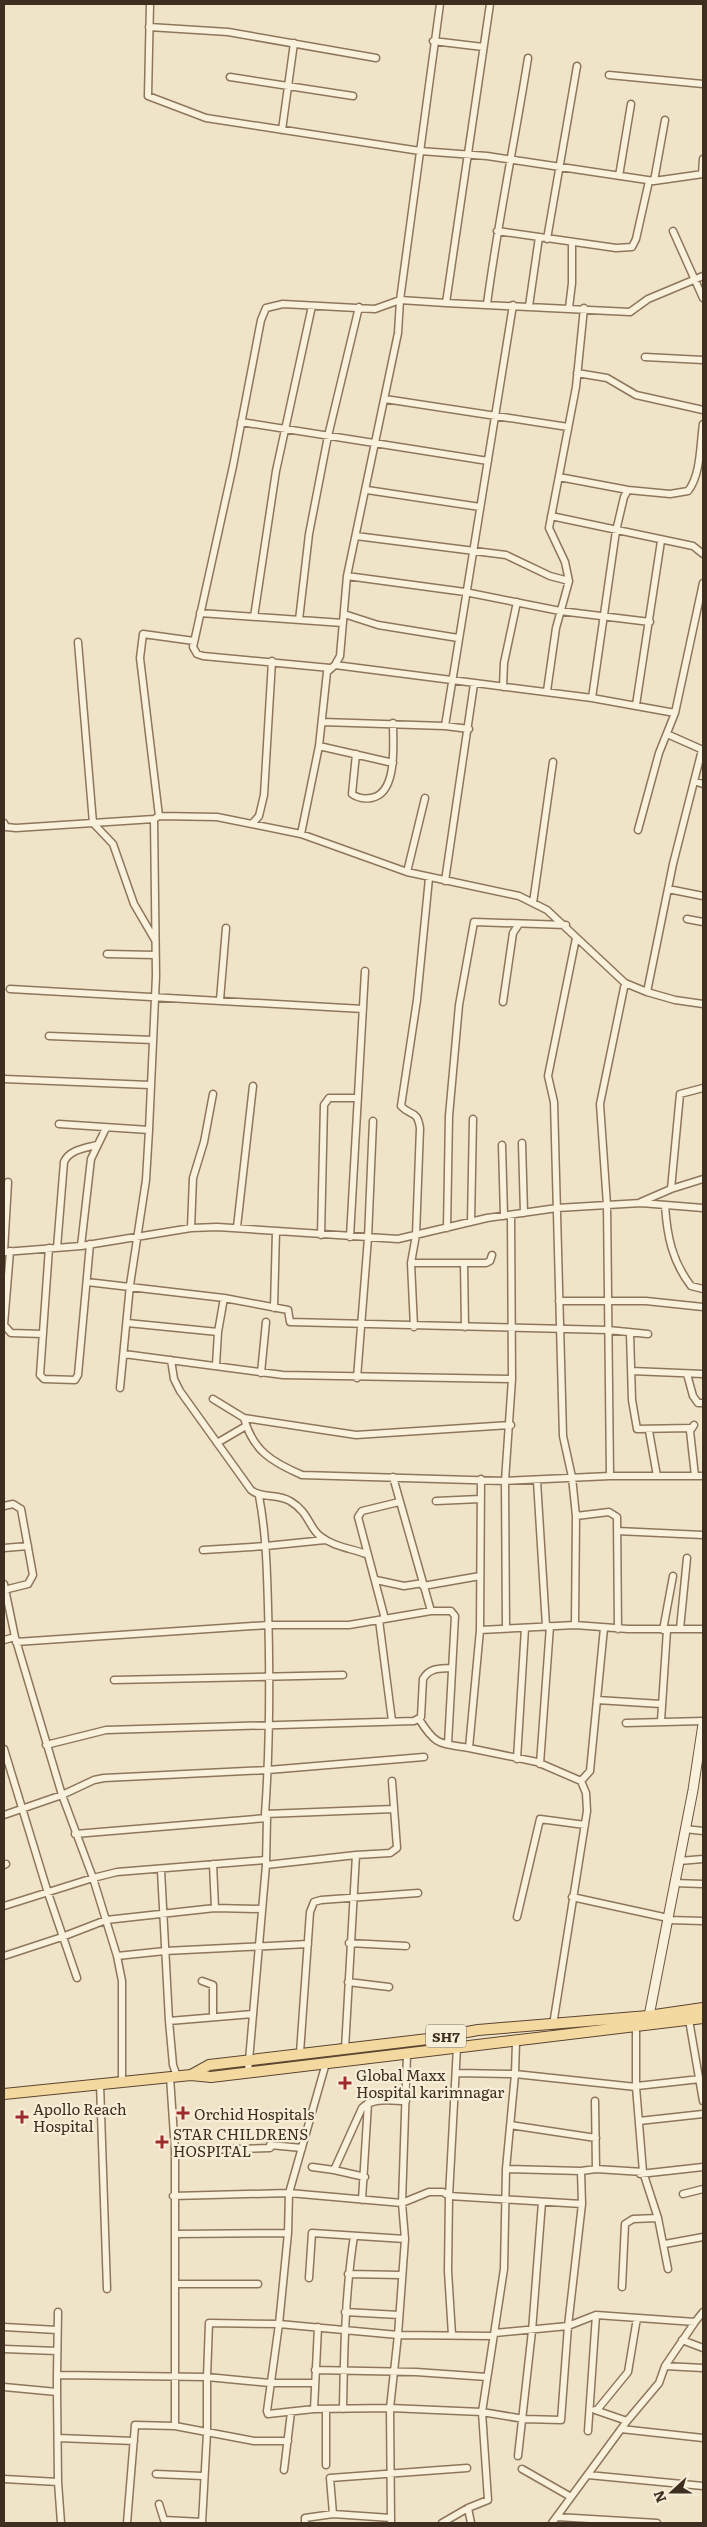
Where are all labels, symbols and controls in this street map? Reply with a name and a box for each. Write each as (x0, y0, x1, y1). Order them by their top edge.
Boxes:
road number: SH7 (426, 2024, 466, 2048)
place label: Global Maxx Hospital karimnagar (356, 2063, 504, 2103)
marker: Global Maxx Hospital karimnagar (338, 2076, 352, 2090)
place label: Apollo Reach Hospital (33, 2097, 127, 2137)
place label: Orchid Hospitals (194, 2102, 314, 2125)
marker: Orchid Hospitals (176, 2106, 190, 2120)
marker: Apollo Reach Hospital (15, 2110, 29, 2124)
place label: STAR CHILDRENS HOSPITAL (173, 2122, 308, 2162)
marker: STAR CHILDRENS HOSPITAL (155, 2135, 169, 2149)
north arrow (647, 2467, 697, 2517)
text: N (647, 2488, 670, 2506)

